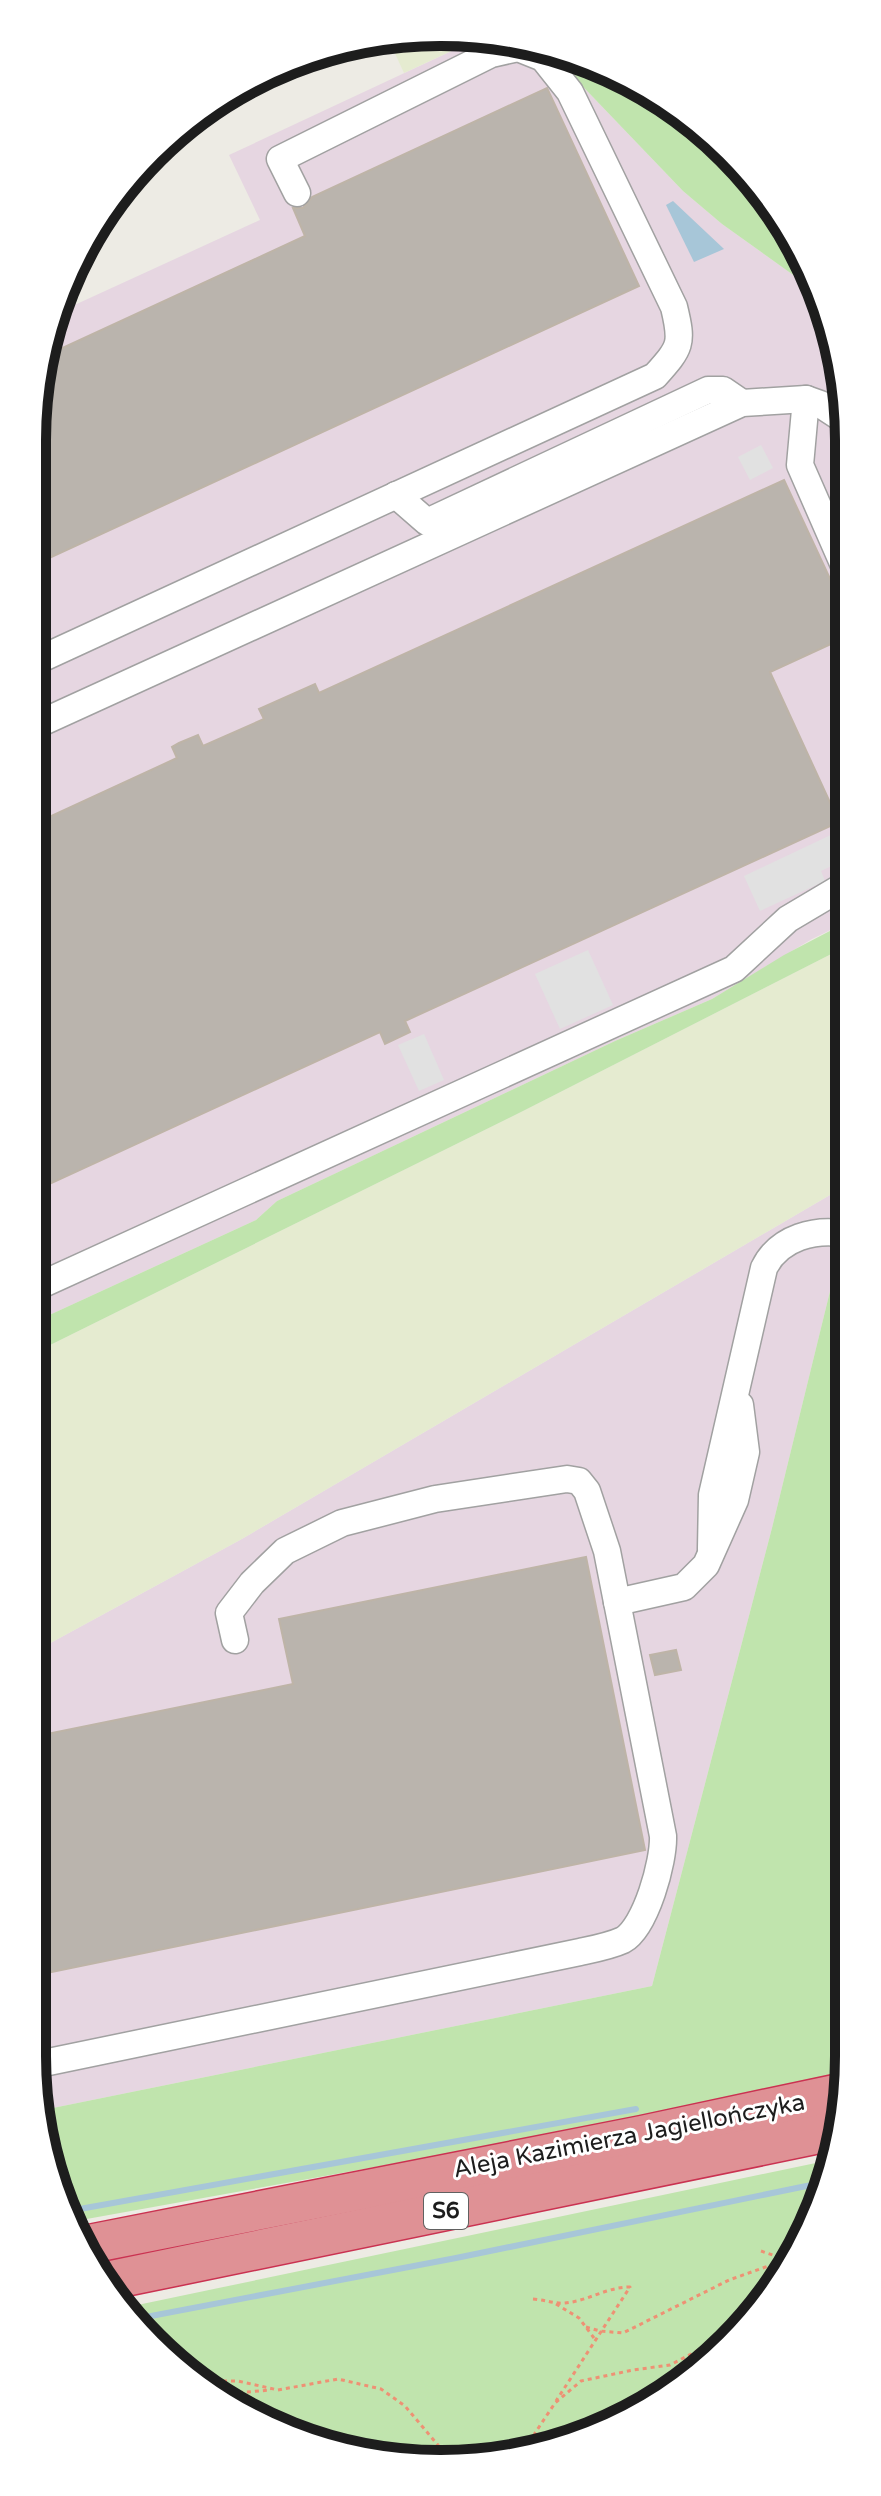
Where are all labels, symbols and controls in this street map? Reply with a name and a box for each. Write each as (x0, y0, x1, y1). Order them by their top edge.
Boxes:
street label: Aleja Kazimierza Jagiellończyka (451, 2088, 807, 2184)
road number: S6 (424, 2193, 468, 2229)

